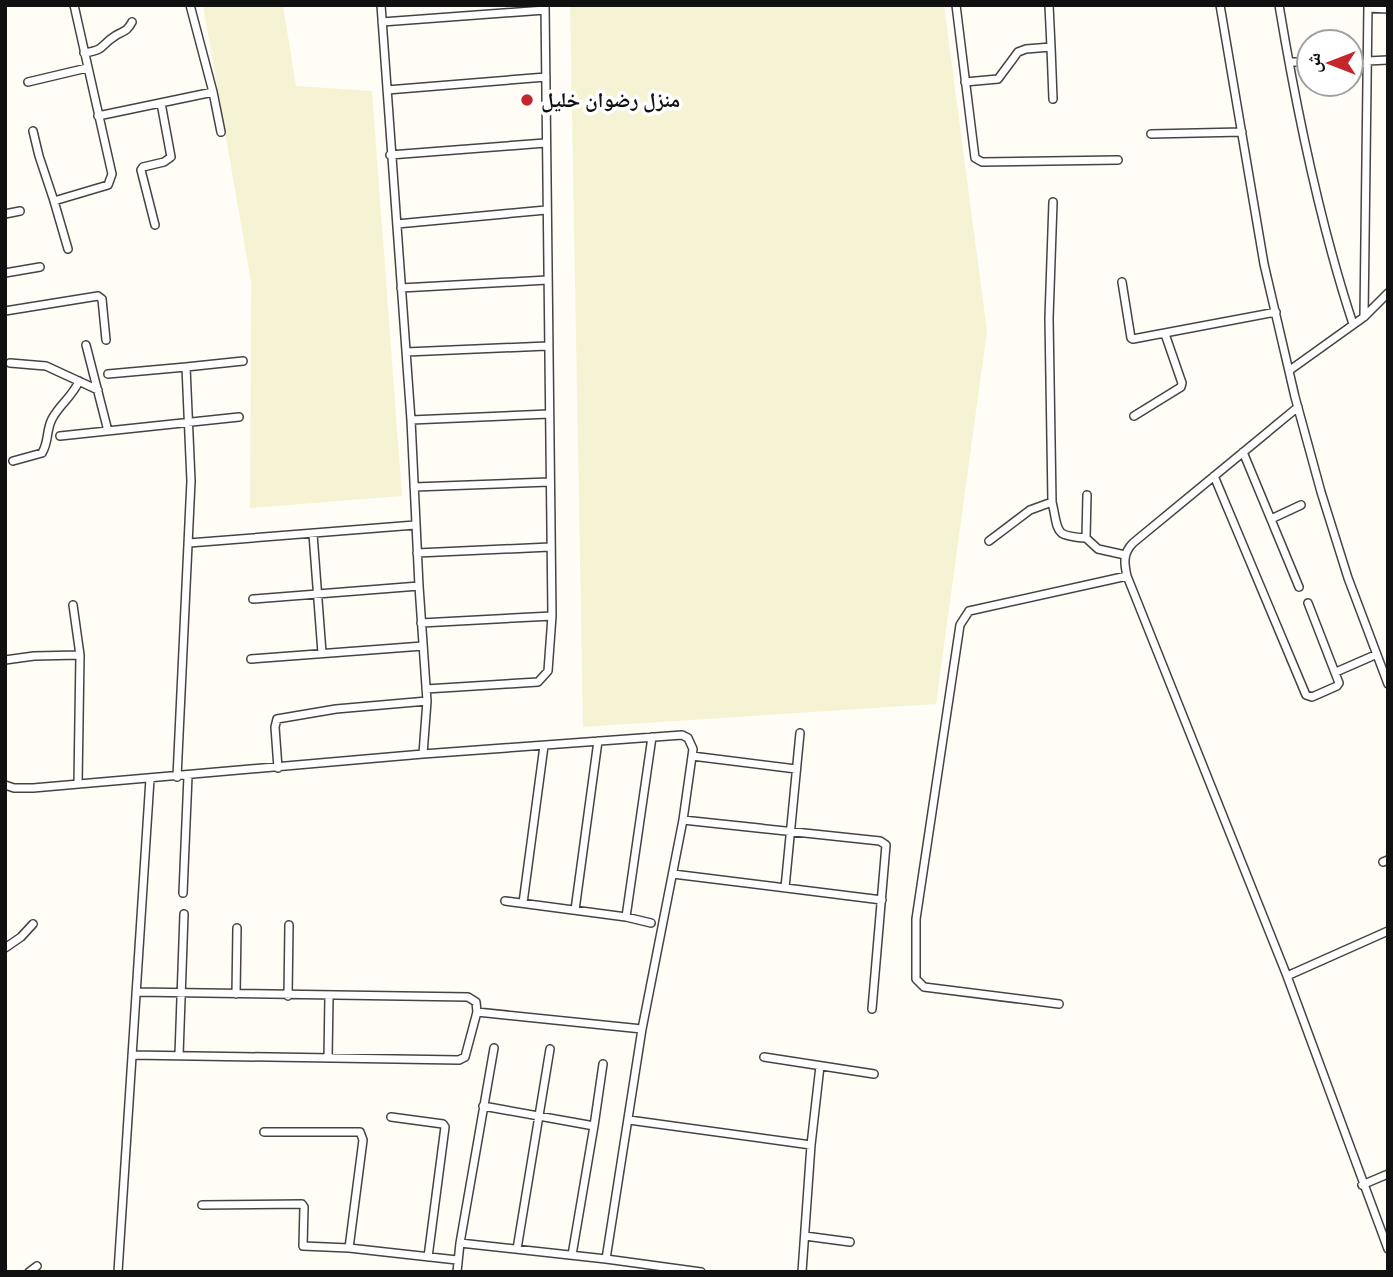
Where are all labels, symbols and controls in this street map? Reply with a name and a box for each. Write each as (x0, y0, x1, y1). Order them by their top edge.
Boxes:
north arrow (1295, 28, 1365, 98)
text: ش (1300, 53, 1332, 73)
place label: منزل رضوان خليل (541, 85, 680, 120)
marker: منزل رضوان خليل (519, 92, 535, 108)

